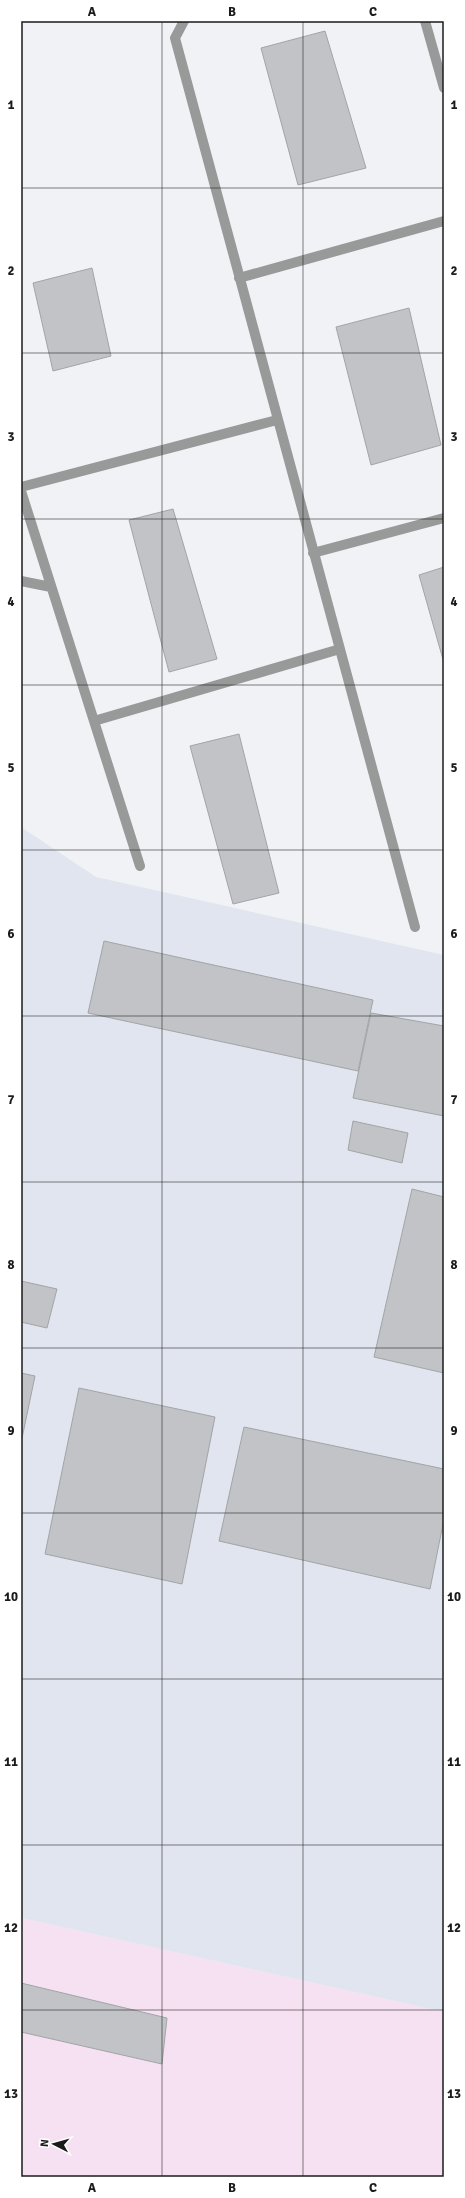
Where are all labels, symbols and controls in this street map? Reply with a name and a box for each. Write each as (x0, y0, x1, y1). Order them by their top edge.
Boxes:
text: A (88, 4, 97, 20)
text: B (228, 4, 236, 20)
text: C (369, 4, 377, 20)
text: 1 (7, 97, 15, 113)
text: 1 (450, 97, 458, 113)
text: 2 (7, 263, 15, 279)
text: 2 (450, 263, 458, 279)
text: 3 (7, 429, 15, 445)
text: 3 (450, 429, 458, 445)
text: 4 (7, 594, 15, 610)
text: 4 (450, 594, 458, 610)
text: 5 (7, 760, 15, 776)
text: 5 (450, 760, 458, 776)
text: 6 (7, 926, 15, 942)
text: 6 (450, 926, 458, 942)
text: 7 (7, 1092, 15, 1108)
text: 7 (450, 1092, 458, 1108)
text: 8 (7, 1257, 15, 1273)
text: 8 (450, 1257, 458, 1273)
text: 9 (7, 1423, 15, 1439)
text: 9 (450, 1423, 458, 1439)
text: 10 (4, 1589, 18, 1605)
text: 10 (447, 1589, 461, 1605)
text: 11 (4, 1754, 18, 1770)
text: 11 (447, 1754, 461, 1770)
text: 12 (4, 1920, 18, 1936)
text: 12 (447, 1920, 461, 1936)
text: 13 (4, 2086, 18, 2102)
text: 13 (447, 2086, 461, 2102)
north arrow (34, 2124, 74, 2164)
text: N (38, 2139, 51, 2147)
text: A (88, 2180, 97, 2196)
text: B (228, 2180, 236, 2196)
text: C (369, 2180, 377, 2196)

